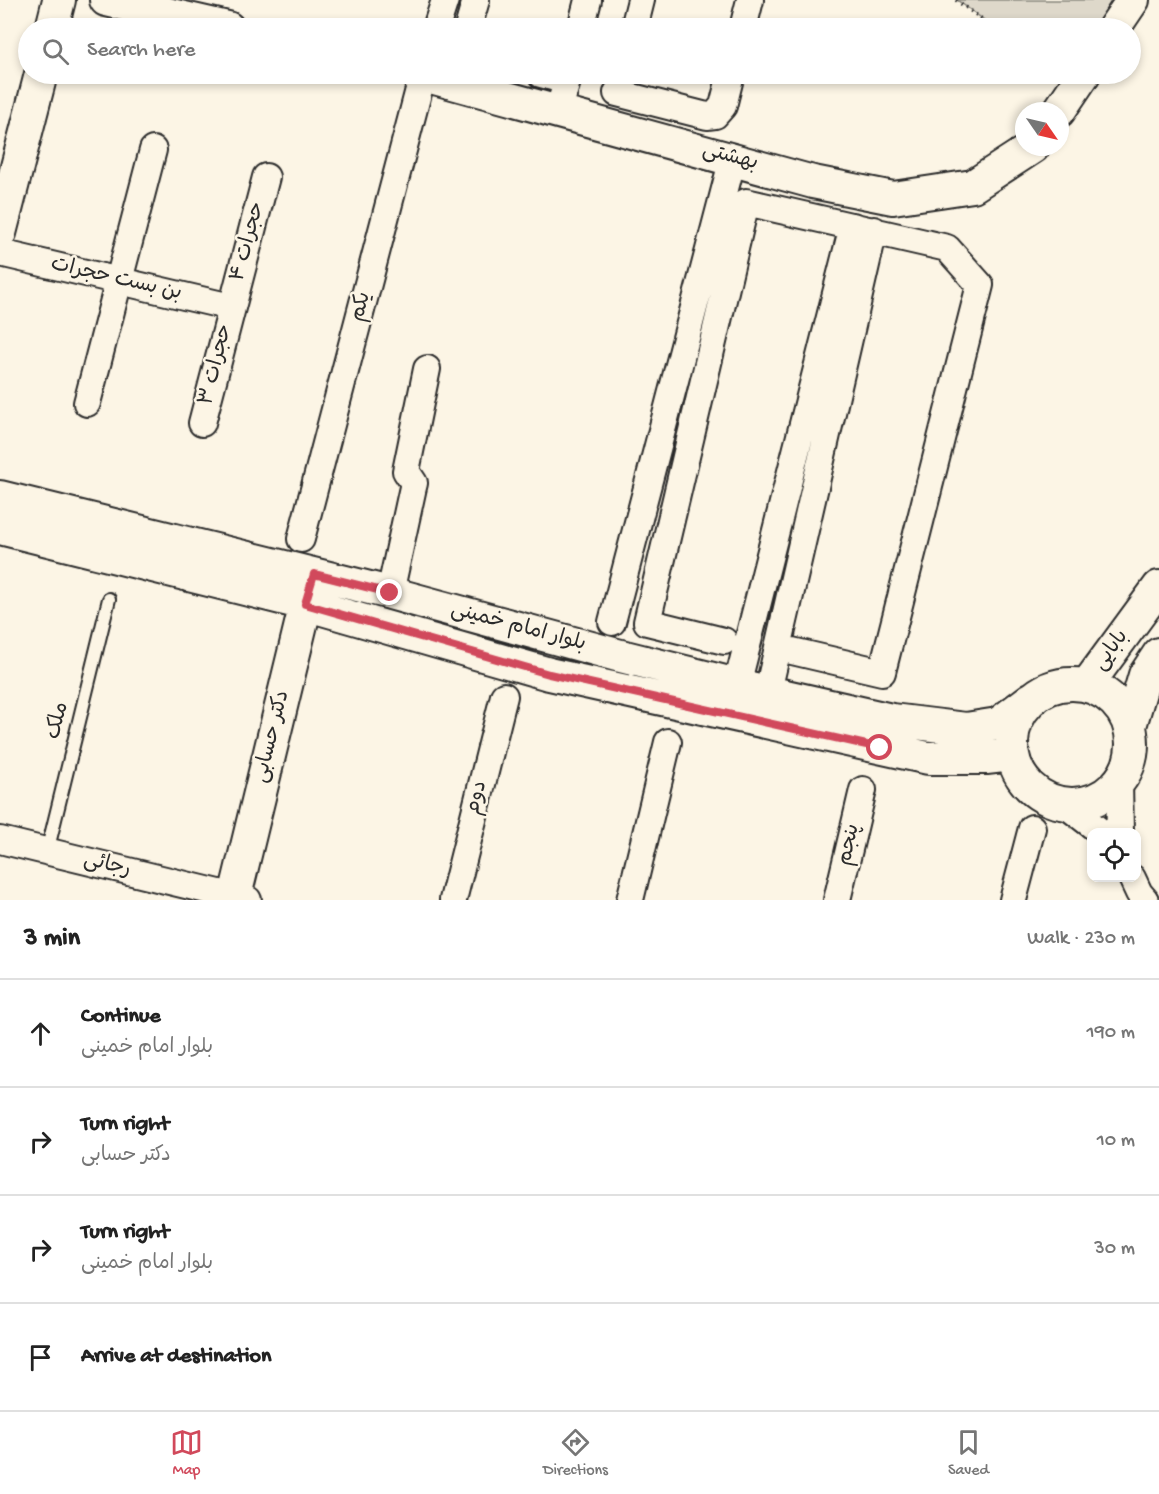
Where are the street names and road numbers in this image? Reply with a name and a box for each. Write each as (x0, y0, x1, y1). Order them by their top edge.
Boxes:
street label: بهشتی (700, 139, 760, 177)
street label: حجرات ۴ (226, 199, 272, 285)
street label: بن بست حجرات (48, 253, 184, 307)
street label: یکم (346, 289, 378, 325)
street label: حجرات ۳ (195, 322, 239, 408)
street label: بلوار امام خمینی (448, 598, 588, 658)
street label: بابایی (1089, 626, 1135, 676)
street label: دکتر حسابی (249, 688, 297, 786)
street label: ملک (42, 700, 76, 742)
street label: دوم (462, 778, 494, 818)
street label: پنجم (833, 822, 867, 868)
street label: رجائی (81, 848, 133, 884)

